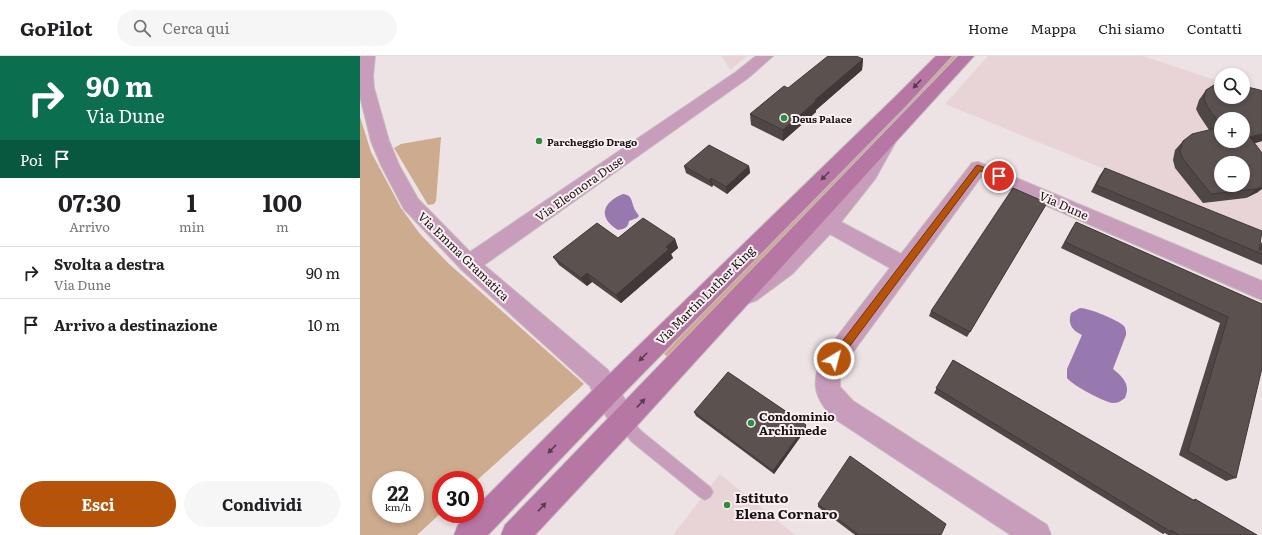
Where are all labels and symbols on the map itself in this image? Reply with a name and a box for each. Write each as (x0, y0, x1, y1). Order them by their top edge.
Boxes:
one-way arrow (912, 79, 921, 89)
place label: Deus Palace (792, 111, 852, 126)
marker: Deus Palace (779, 113, 789, 123)
place label: Parcheggio Drago (547, 134, 637, 149)
marker: Parcheggio Drago (534, 136, 544, 146)
street label: Via Eleonora Duse (531, 151, 627, 225)
pin (982, 159, 1016, 193)
one-way arrow (820, 171, 830, 181)
street label: Via Dune (1036, 186, 1092, 224)
street label: Via Emma Gramatica (414, 207, 514, 305)
street label: Via Martin Luther King (651, 241, 759, 349)
position arrow (813, 338, 855, 380)
one-way arrow (638, 352, 648, 361)
one-way arrow (637, 397, 646, 408)
place label: Condominio Archimede (759, 407, 835, 439)
marker: Condominio Archimede (746, 418, 756, 428)
one-way arrow (547, 444, 557, 454)
speed limit sign: 30 (432, 471, 484, 523)
place label: Istituto Elena Cornaro (735, 487, 838, 523)
marker: Istituto Elena Cornaro (722, 500, 732, 510)
one-way arrow (537, 501, 546, 512)

